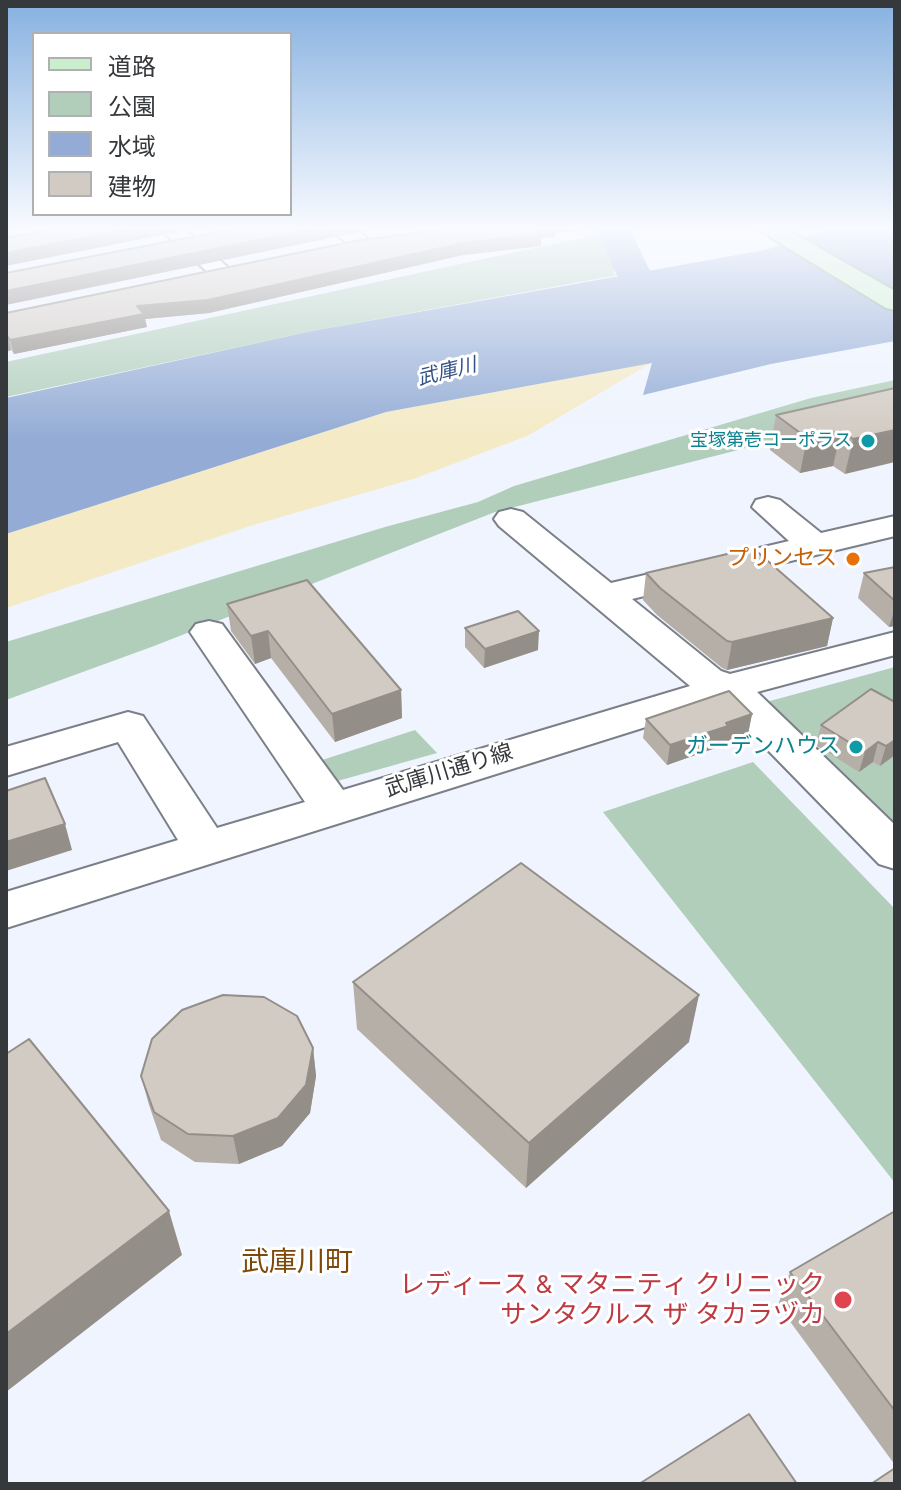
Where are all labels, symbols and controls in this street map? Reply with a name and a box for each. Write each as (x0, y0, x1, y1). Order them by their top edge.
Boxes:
legend (32, 32, 292, 216)
text: 道路 (108, 52, 156, 81)
text: 公園 (108, 92, 156, 121)
text: 水域 (108, 132, 156, 161)
text: 建物 (108, 172, 156, 201)
water label: 武庫川 (415, 353, 479, 391)
place label: 宝塚第壱コーポラス (690, 430, 852, 452)
marker: 宝塚第壱コーポラス (859, 432, 877, 450)
place label: プリンセス (727, 546, 837, 572)
marker: プリンセス (844, 550, 862, 568)
place label: ガーデンハウス (686, 734, 840, 760)
marker: ガーデンハウス (847, 738, 865, 756)
street label: 武庫川通り線 (382, 739, 516, 803)
district label: 武庫川町 (241, 1246, 353, 1280)
place label: レディース & マタニティ クリニック サンタクルス ザ タカラヅカ (399, 1269, 825, 1330)
marker: レディース & マタニティ クリニック サンタクルス ザ タカラヅカ (832, 1289, 854, 1311)

